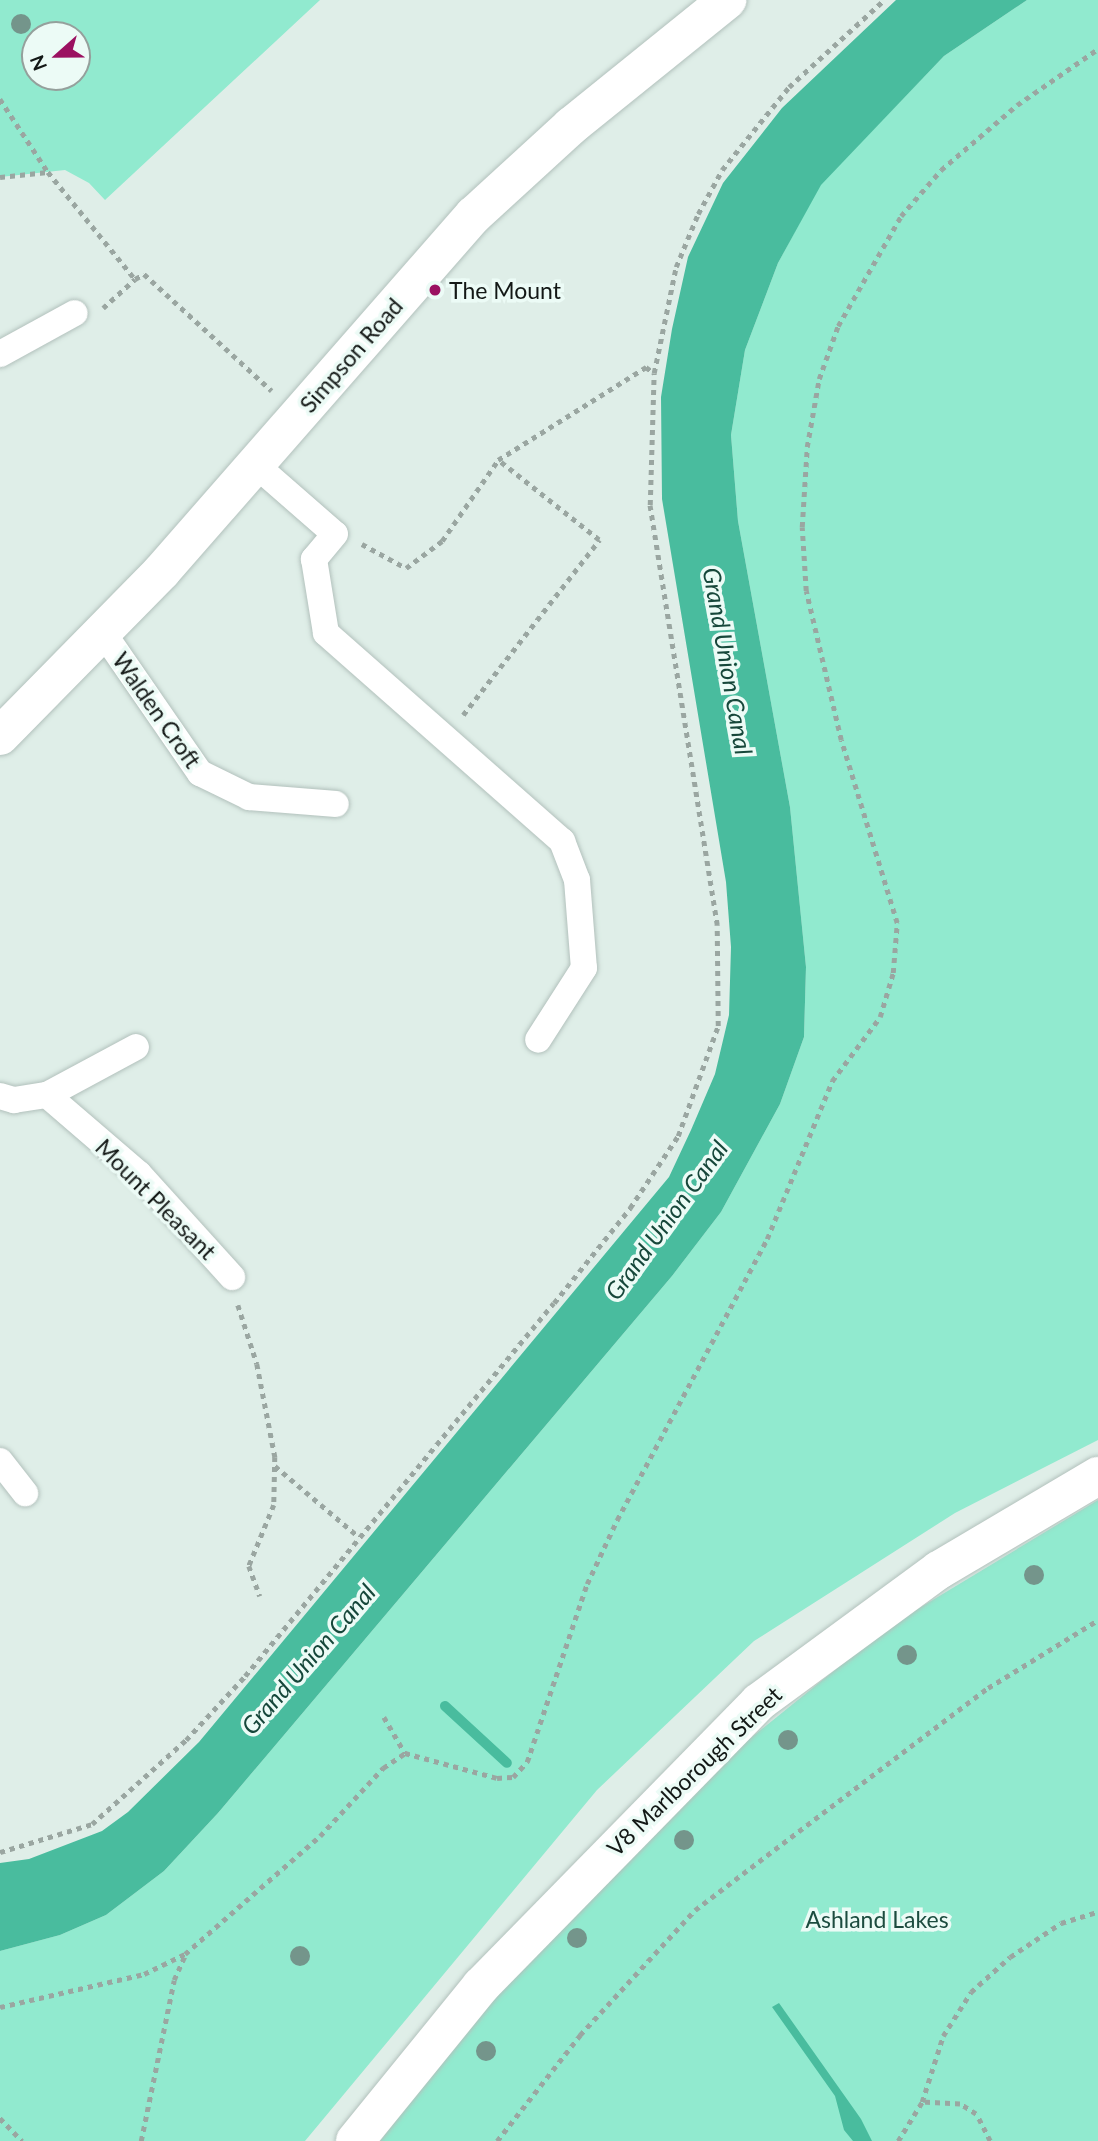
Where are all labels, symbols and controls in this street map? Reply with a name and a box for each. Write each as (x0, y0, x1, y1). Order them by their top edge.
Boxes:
north arrow (21, 21, 91, 91)
text: N (24, 52, 51, 74)
place label: The Mount (449, 276, 561, 304)
marker: The Mount (427, 282, 443, 298)
street label: Simpson Road (294, 292, 408, 418)
water label: Grand Union Canal (697, 565, 759, 757)
street label: Walden Croft (107, 647, 207, 773)
street label: Mount Pleasant (90, 1133, 222, 1265)
water label: Grand Union Canal (599, 1135, 733, 1305)
water label: Grand Union Canal (235, 1578, 381, 1740)
street label: V8 Marlborough Street (601, 1681, 787, 1861)
park label: Ashland Lakes (805, 1905, 949, 1933)

